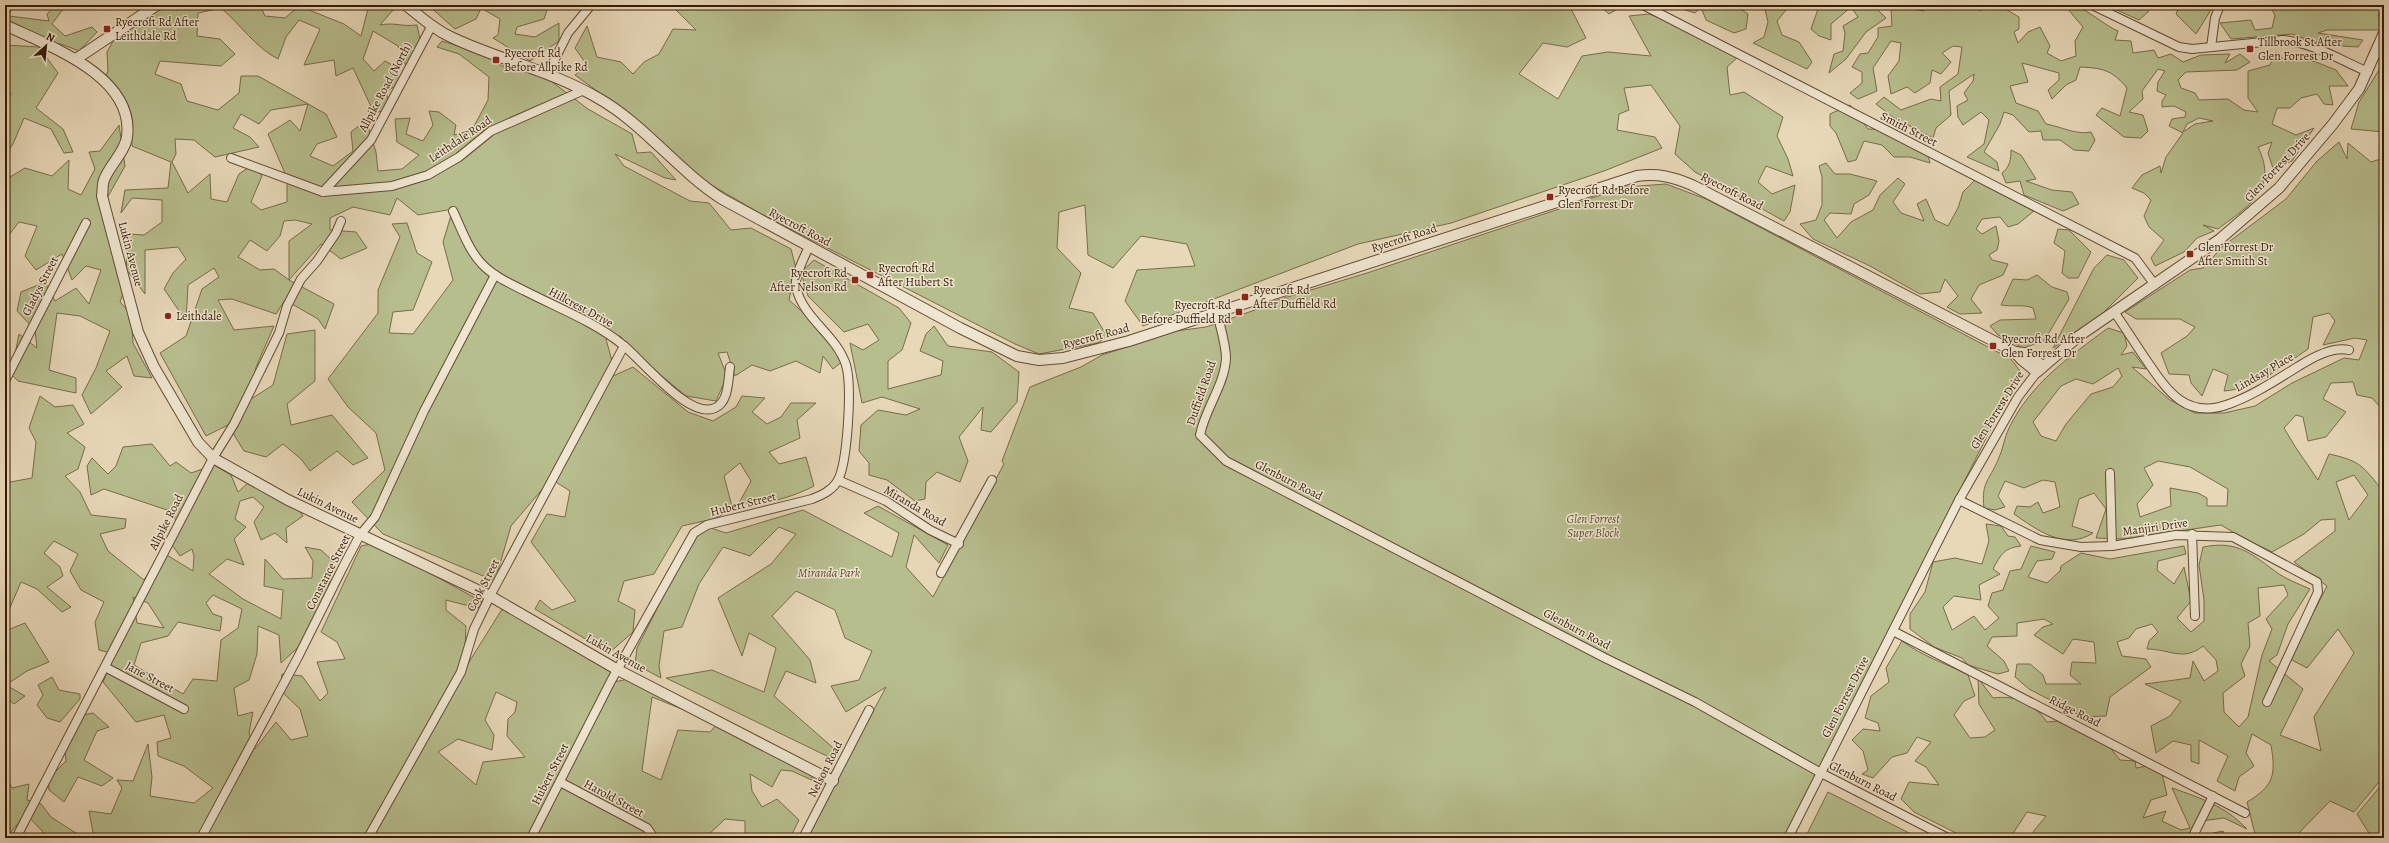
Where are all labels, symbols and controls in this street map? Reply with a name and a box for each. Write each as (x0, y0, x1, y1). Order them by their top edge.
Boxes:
place label: Ryecroft Rd After Leithdale Rd (115, 14, 199, 44)
marker: Ryecroft Rd After Leithdale Rd (102, 24, 112, 34)
north arrow (26, 26, 66, 66)
text: N (43, 29, 57, 46)
place label: Tillbrook St After Glen Forrest Dr (2258, 34, 2342, 64)
street label: Allpike Road (North) (354, 39, 415, 135)
marker: Tillbrook St After Glen Forrest Dr (2245, 44, 2255, 54)
place label: Ryecroft Rd Before Allpike Rd (504, 45, 588, 75)
marker: Ryecroft Rd Before Allpike Rd (491, 55, 501, 65)
street label: Smith Street (1878, 108, 1940, 150)
street label: Leithdale Road (425, 112, 495, 166)
street label: Glen Forrest Drive (2241, 129, 2313, 205)
street label: Ryecroft Road (1698, 168, 1767, 214)
place label: Ryecroft Rd Before Glen Forrest Dr (1558, 182, 1649, 212)
marker: Ryecroft Rd Before Glen Forrest Dr (1545, 192, 1555, 202)
street label: Ryecroft Road (766, 204, 834, 250)
street label: Lukin Avenue (115, 220, 147, 288)
street label: Ryecroft Road (1369, 220, 1439, 256)
place label: Glen Forrest Dr After Smith St (2197, 239, 2274, 269)
marker: Glen Forrest Dr After Smith St (2185, 249, 2195, 259)
street label: Gladys Street (18, 253, 62, 319)
place label: Ryecroft Rd After Hubert St (877, 260, 953, 290)
place label: Ryecroft Rd After Nelson Rd (769, 265, 848, 295)
marker: Ryecroft Rd After Hubert St (865, 270, 875, 280)
marker: Ryecroft Rd After Nelson Rd (850, 275, 860, 285)
place label: Ryecroft Rd After Duffield Rd (1252, 282, 1337, 312)
street label: Hillcrest Drive (546, 283, 616, 331)
marker: Ryecroft Rd After Duffield Rd (1240, 292, 1250, 302)
place label: Ryecroft Rd Before Duffield Rd (1141, 297, 1232, 327)
marker: Ryecroft Rd Before Duffield Rd (1234, 307, 1244, 317)
place label: Leithdale (176, 308, 222, 324)
marker: Leithdale (163, 311, 173, 321)
street label: Ryecroft Road (1061, 319, 1132, 353)
place label: Ryecroft Rd After Glen Forrest Dr (2001, 331, 2085, 361)
marker: Ryecroft Rd After Glen Forrest Dr (1988, 341, 1998, 351)
street label: Lindsay Place (2231, 349, 2297, 395)
street label: Duffield Road (1182, 358, 1220, 428)
street label: Glen Forrest Drive (1967, 368, 2027, 452)
street label: Glenburn Road (1252, 456, 1326, 504)
street label: Miranda Road (881, 482, 950, 531)
street label: Lukin Avenue (295, 483, 361, 527)
street label: Hubert Street (708, 488, 778, 520)
street label: Allpike Road (145, 491, 187, 554)
park label: Glen Forrest Super Block (1566, 511, 1620, 541)
street label: Manjiri Drive (2121, 514, 2189, 540)
street label: Constance Street (302, 531, 354, 613)
street label: Cook Street (463, 556, 503, 614)
park label: Miranda Park (798, 565, 861, 581)
street label: Glenburn Road (1541, 605, 1614, 654)
street label: Lukin Avenue (583, 630, 649, 676)
street label: Glen Forrest Drive (1818, 654, 1872, 740)
street label: Jane Street (123, 657, 177, 697)
street label: Ridge Road (2047, 691, 2104, 731)
street label: Nelson Road (804, 738, 846, 800)
street label: Hubert Street (528, 740, 572, 808)
street label: Glenburn Road (1826, 757, 1900, 805)
street label: Harold Street (581, 775, 647, 821)

